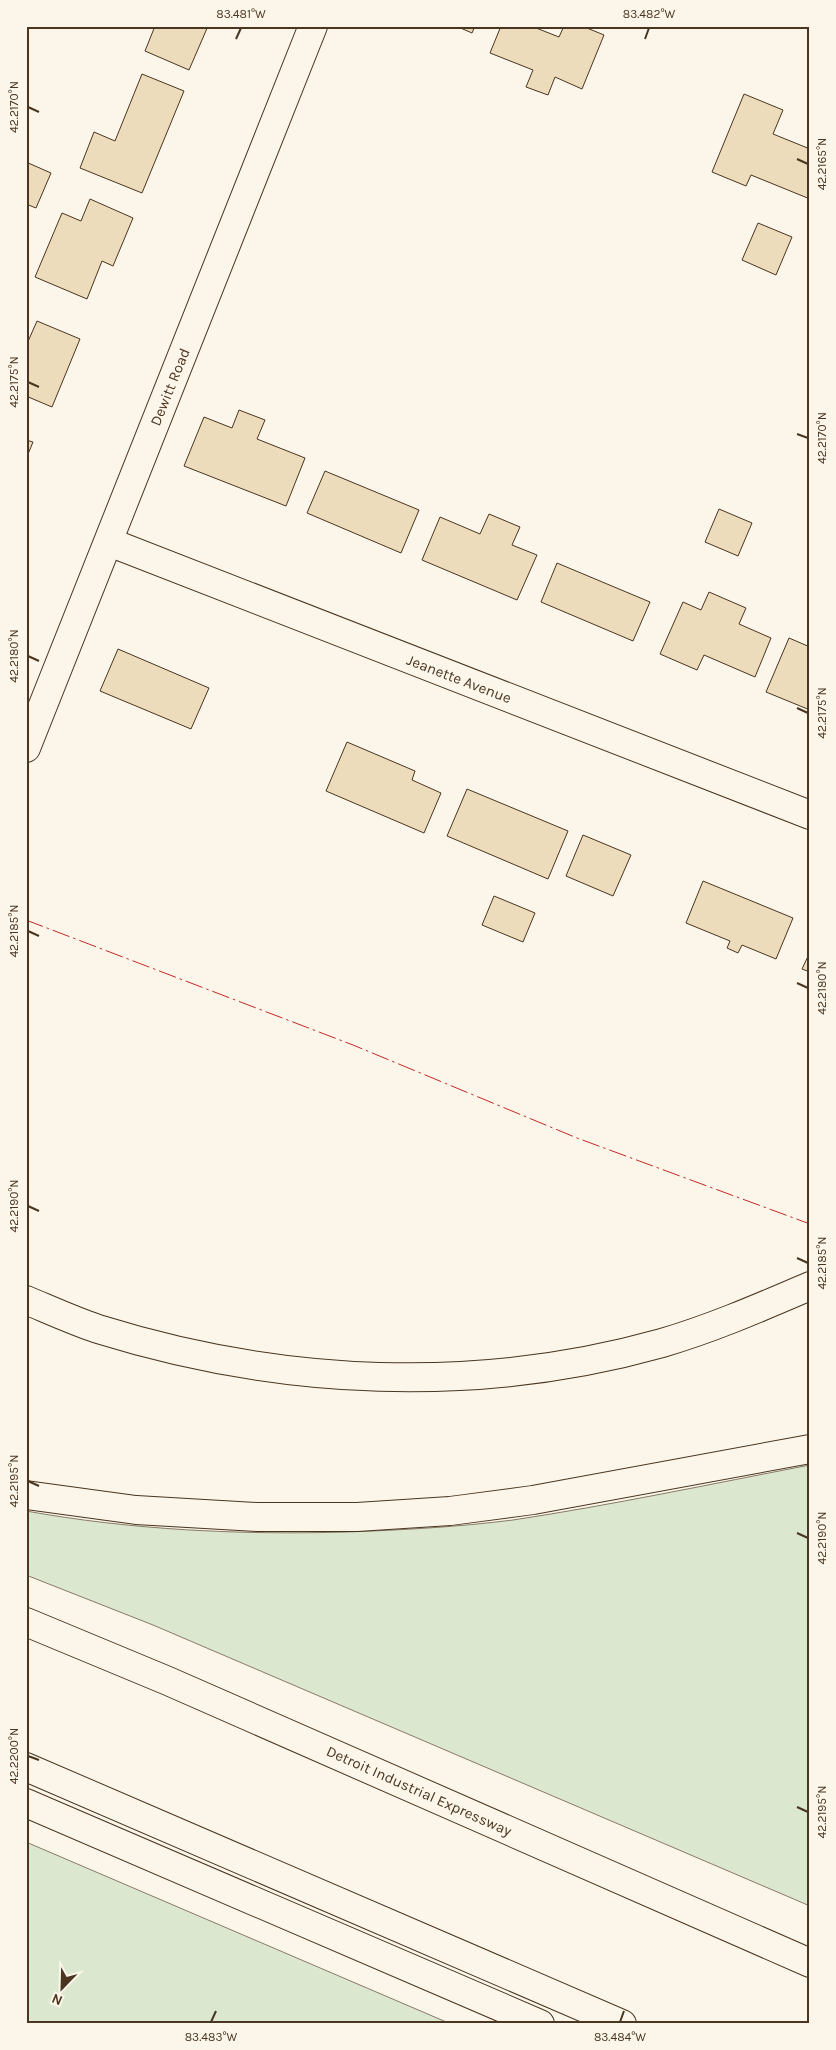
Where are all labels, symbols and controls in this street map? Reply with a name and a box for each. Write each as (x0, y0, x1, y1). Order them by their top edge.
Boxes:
text: 83.481°W (216, 7, 266, 21)
text: 83.482°W (623, 7, 675, 21)
text: 42.2170°N (7, 81, 21, 133)
text: 42.2165°N (815, 138, 829, 190)
street label: Dewitt Road (146, 345, 194, 429)
text: 42.2175°N (7, 356, 21, 408)
text: 42.2170°N (815, 412, 829, 464)
text: 42.2180°N (7, 629, 21, 683)
street label: Jeanette Avenue (404, 651, 514, 707)
text: 42.2175°N (815, 687, 829, 739)
text: 42.2185°N (7, 904, 21, 958)
text: 42.2180°N (815, 961, 829, 1015)
text: 42.2190°N (7, 1179, 21, 1233)
text: 42.2185°N (815, 1236, 829, 1290)
text: 42.2195°N (7, 1455, 21, 1507)
text: 42.2190°N (815, 1511, 829, 1565)
text: 42.2200°N (7, 1728, 21, 1784)
street label: Detroit Industrial Expressway (323, 1742, 515, 1840)
text: 42.2195°N (815, 1786, 829, 1838)
north arrow (38, 1962, 88, 2012)
text: N (49, 1990, 65, 2009)
text: 83.483°W (185, 2030, 238, 2044)
text: 83.484°W (594, 2030, 646, 2044)

